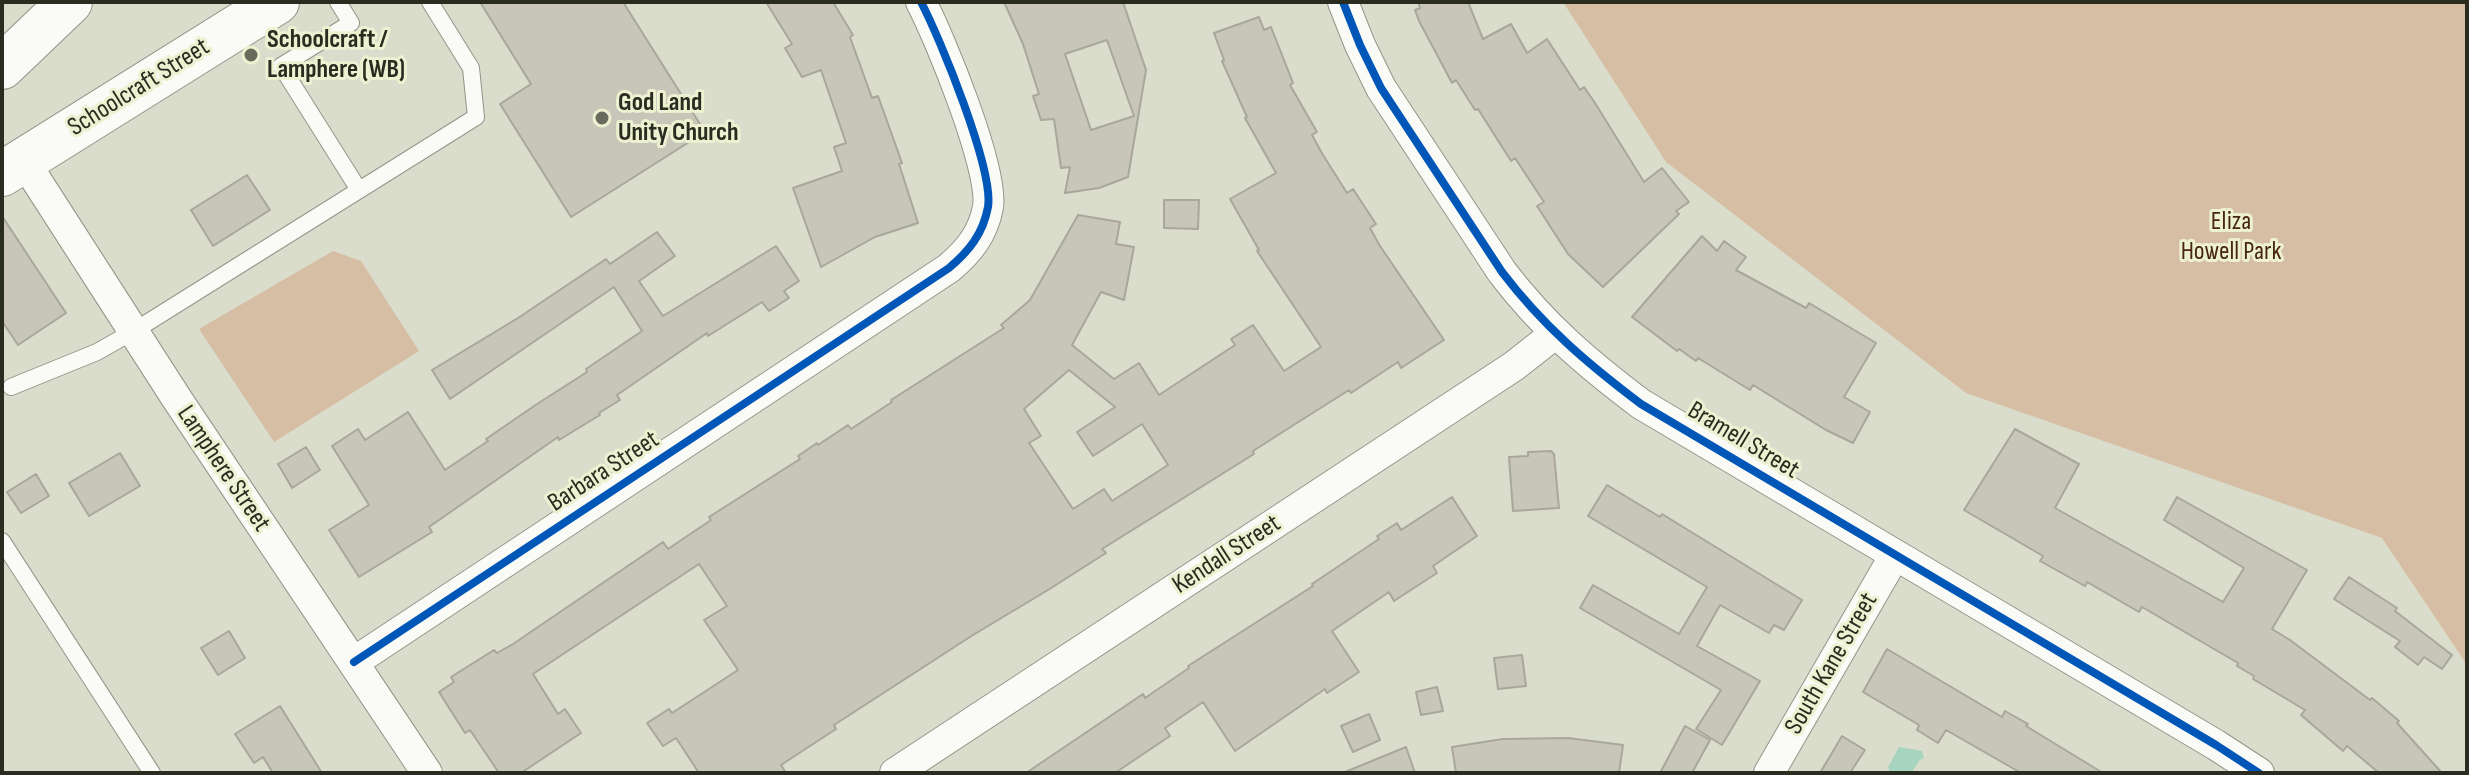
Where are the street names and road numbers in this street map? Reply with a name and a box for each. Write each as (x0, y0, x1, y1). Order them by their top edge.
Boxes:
street label: Schoolcraft Street (63, 32, 215, 144)
street label: Bramell Street (1682, 396, 1804, 486)
street label: Lamphere Street (169, 400, 277, 538)
street label: Barbara Street (543, 425, 665, 519)
street label: Kendall Street (1167, 509, 1287, 601)
street label: South Kane Street (1779, 588, 1885, 740)

